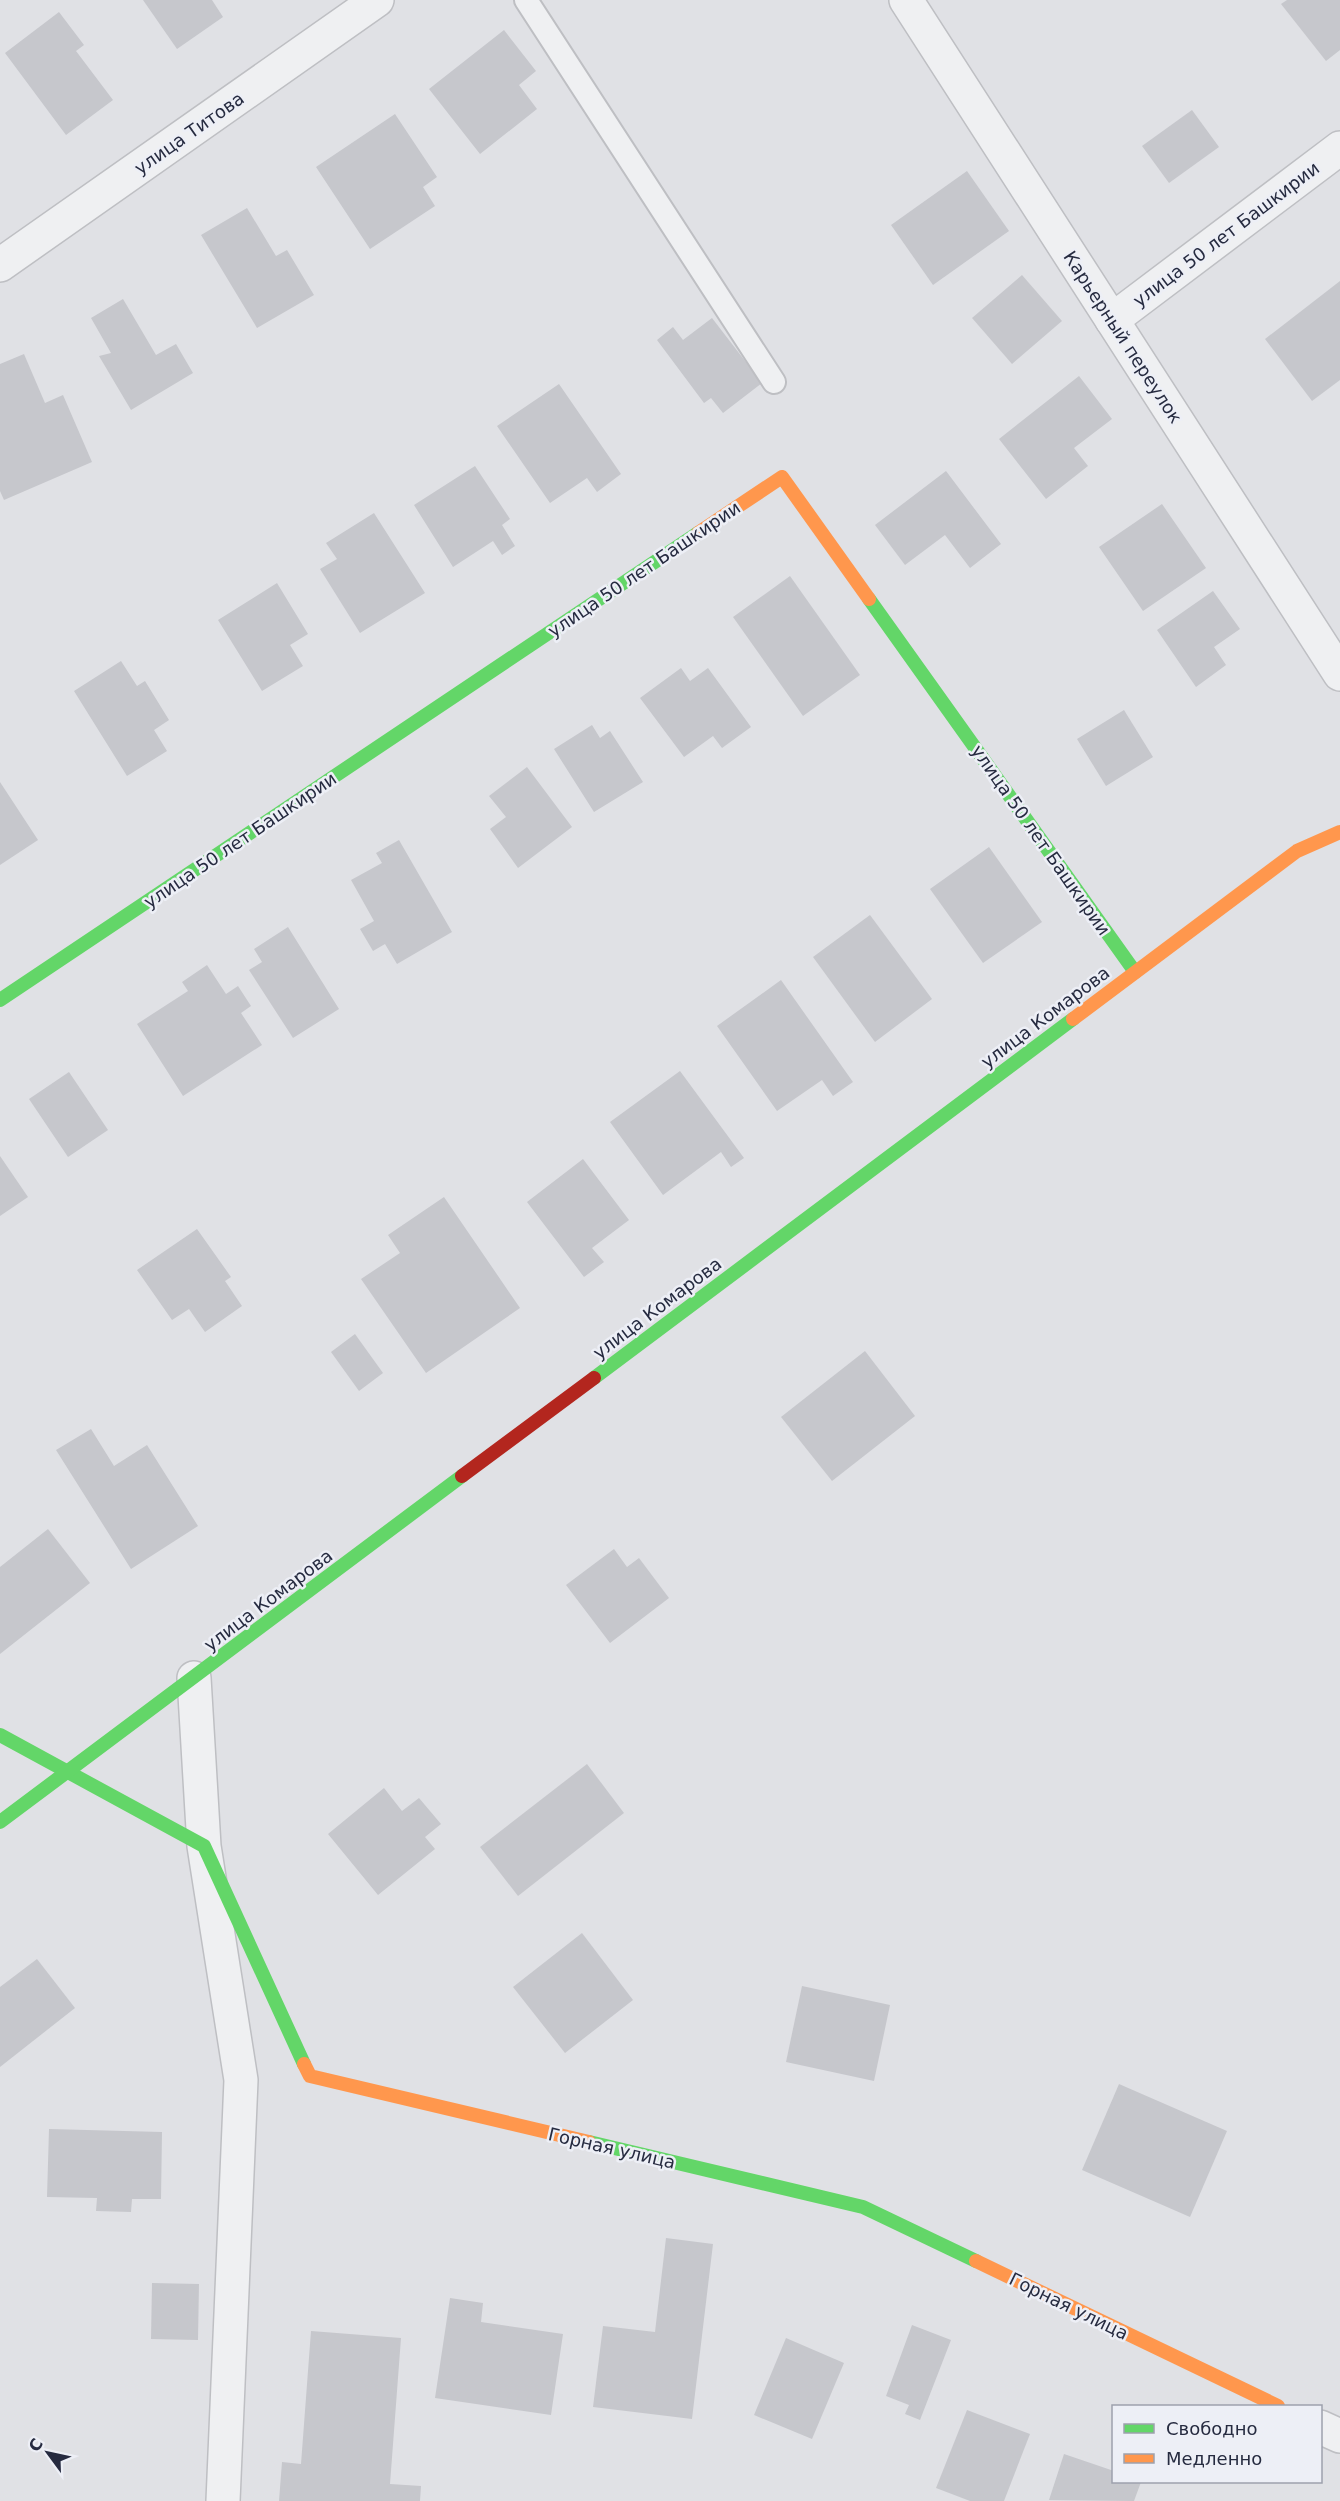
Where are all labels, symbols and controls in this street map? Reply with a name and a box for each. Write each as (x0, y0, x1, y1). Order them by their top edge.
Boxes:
street label: улица Титова (130, 87, 248, 179)
street label: улица 50 лет Башкирии (1129, 157, 1323, 311)
street label: Карьерный переулок (1059, 247, 1187, 427)
street label: улица 50 лет Башкирии (544, 497, 744, 641)
street label: улица 50 лет Башкирии (967, 741, 1115, 939)
street label: улица 50 лет Башкирии (140, 768, 340, 912)
street label: улица Комарова (977, 962, 1113, 1072)
street label: улица Комарова (589, 1253, 725, 1363)
street label: улица Комарова (200, 1545, 336, 1655)
street label: Горная улица (546, 2123, 678, 2173)
street label: Горная улица (1006, 2268, 1132, 2344)
legend (1112, 2405, 1322, 2483)
text: Свободно (1166, 2418, 1258, 2439)
north arrow (18, 2423, 78, 2483)
text: С (25, 2435, 47, 2455)
text: Медленно (1166, 2448, 1262, 2469)

